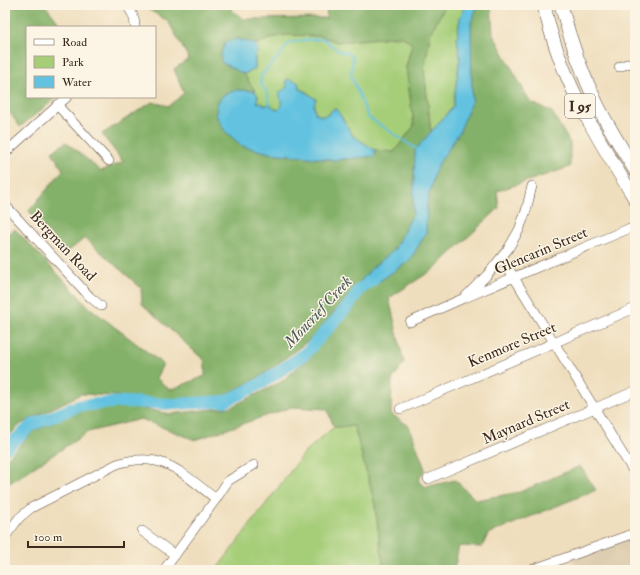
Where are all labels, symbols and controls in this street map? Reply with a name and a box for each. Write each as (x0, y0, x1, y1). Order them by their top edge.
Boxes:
legend (26, 26, 156, 98)
text: Road (62, 35, 87, 50)
text: Park (62, 55, 84, 70)
text: Water (61, 75, 92, 90)
road number: I 95 (565, 94, 595, 118)
street label: Bergman Road (26, 207, 101, 285)
street label: Glencarin Street (492, 223, 590, 279)
water label: Moncrief Creek (279, 272, 357, 353)
street label: Kenmore Street (465, 318, 559, 372)
street label: Maynard Street (479, 395, 573, 449)
scale bar (28, 523, 124, 549)
text: 100 m (34, 530, 63, 545)

